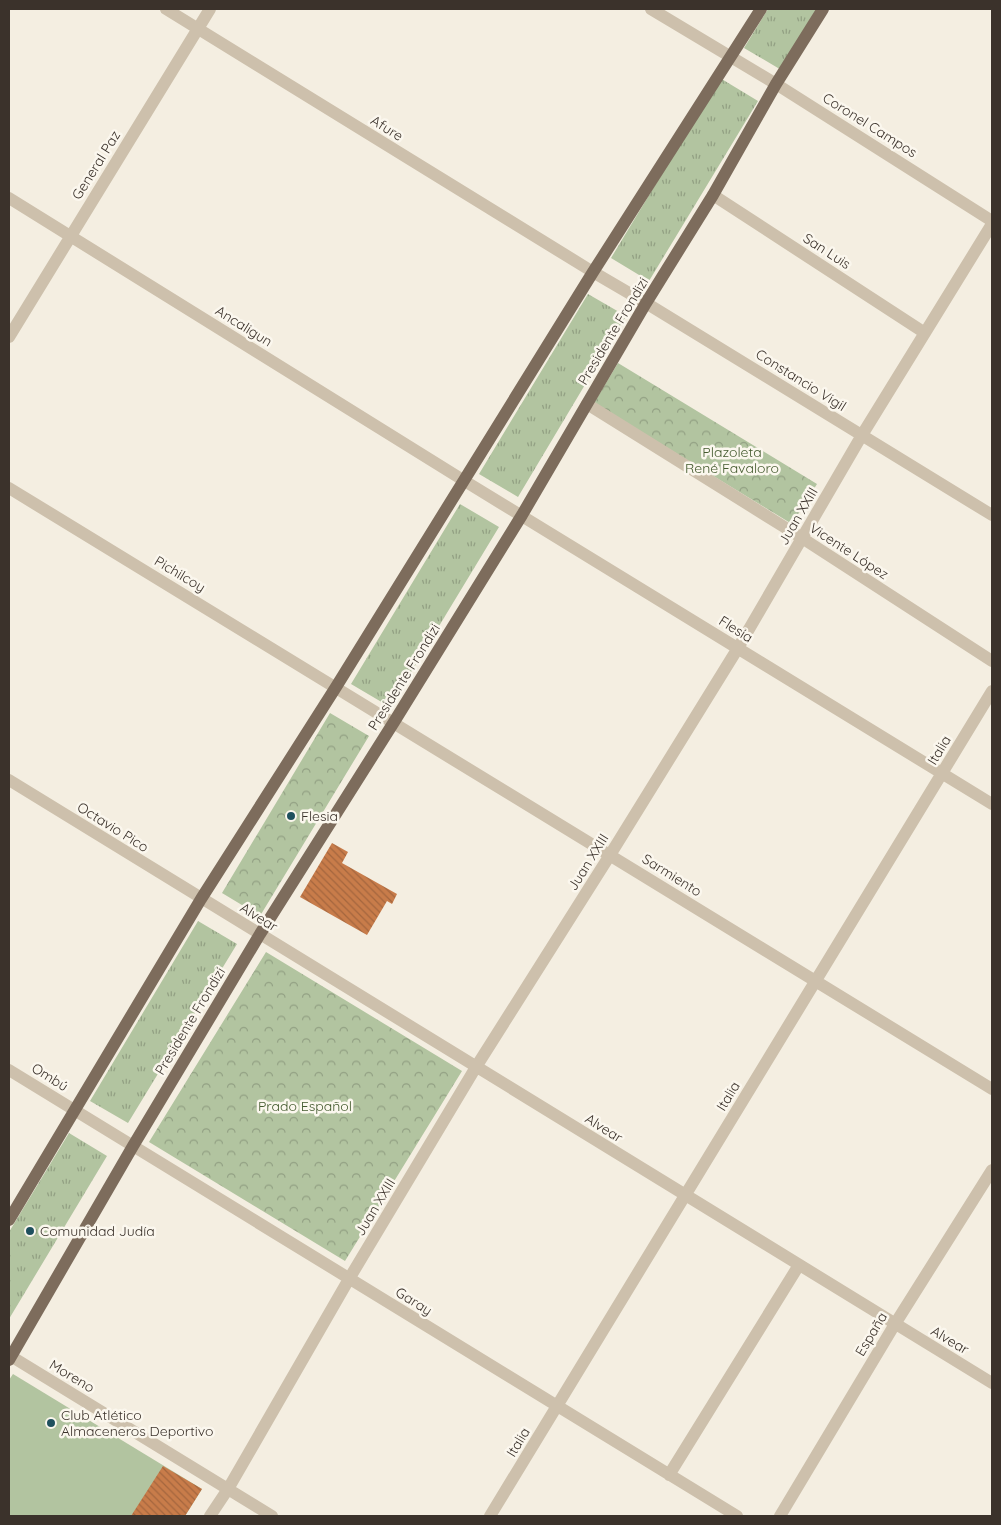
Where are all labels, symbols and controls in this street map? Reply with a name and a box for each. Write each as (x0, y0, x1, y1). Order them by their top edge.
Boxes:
street label: Coronel Campos (819, 89, 921, 161)
street label: Afure (367, 111, 407, 145)
street label: General Paz (68, 127, 124, 203)
street label: San Luis (800, 229, 854, 273)
street label: Presidente Frondizi (574, 274, 652, 388)
street label: Ancaligun (212, 301, 276, 351)
street label: Constancio Vigil (752, 345, 850, 415)
park label: Plazoleta René Favaloro (685, 443, 779, 477)
street label: Juan XXIII (774, 484, 822, 548)
street label: Vicente López (806, 519, 892, 583)
street label: Pichilcoy (151, 552, 209, 596)
street label: Flesia (716, 612, 756, 646)
street label: Presidente Frondizi (364, 620, 444, 734)
street label: Italia (923, 732, 955, 768)
street label: Octavio Pico (74, 798, 152, 856)
place label: Flesia (301, 807, 338, 825)
marker: Flesia (285, 810, 297, 822)
street label: Juan XXIII (563, 830, 613, 894)
street label: Sarmiento (639, 850, 705, 900)
street label: Alvear (237, 898, 282, 936)
street label: Presidente Frondizi (151, 964, 229, 1078)
street label: Ombú (28, 1059, 72, 1095)
street label: Italia (712, 1078, 744, 1114)
park label: Prado Español (258, 1097, 352, 1115)
street label: Alvear (582, 1109, 627, 1147)
street label: Juan XXIII (351, 1175, 399, 1239)
place label: Comunidad Judía (40, 1222, 155, 1240)
marker: Comunidad Judía (24, 1225, 36, 1237)
street label: Garay (392, 1283, 436, 1319)
street label: España (851, 1309, 891, 1359)
street label: Alvear (928, 1322, 973, 1359)
street label: Moreno (46, 1356, 98, 1396)
place label: Club Atlético Almaceneros Deportivo (61, 1406, 214, 1440)
marker: Club Atlético Almaceneros Deportivo (45, 1417, 57, 1429)
street label: Italia (502, 1424, 534, 1460)

